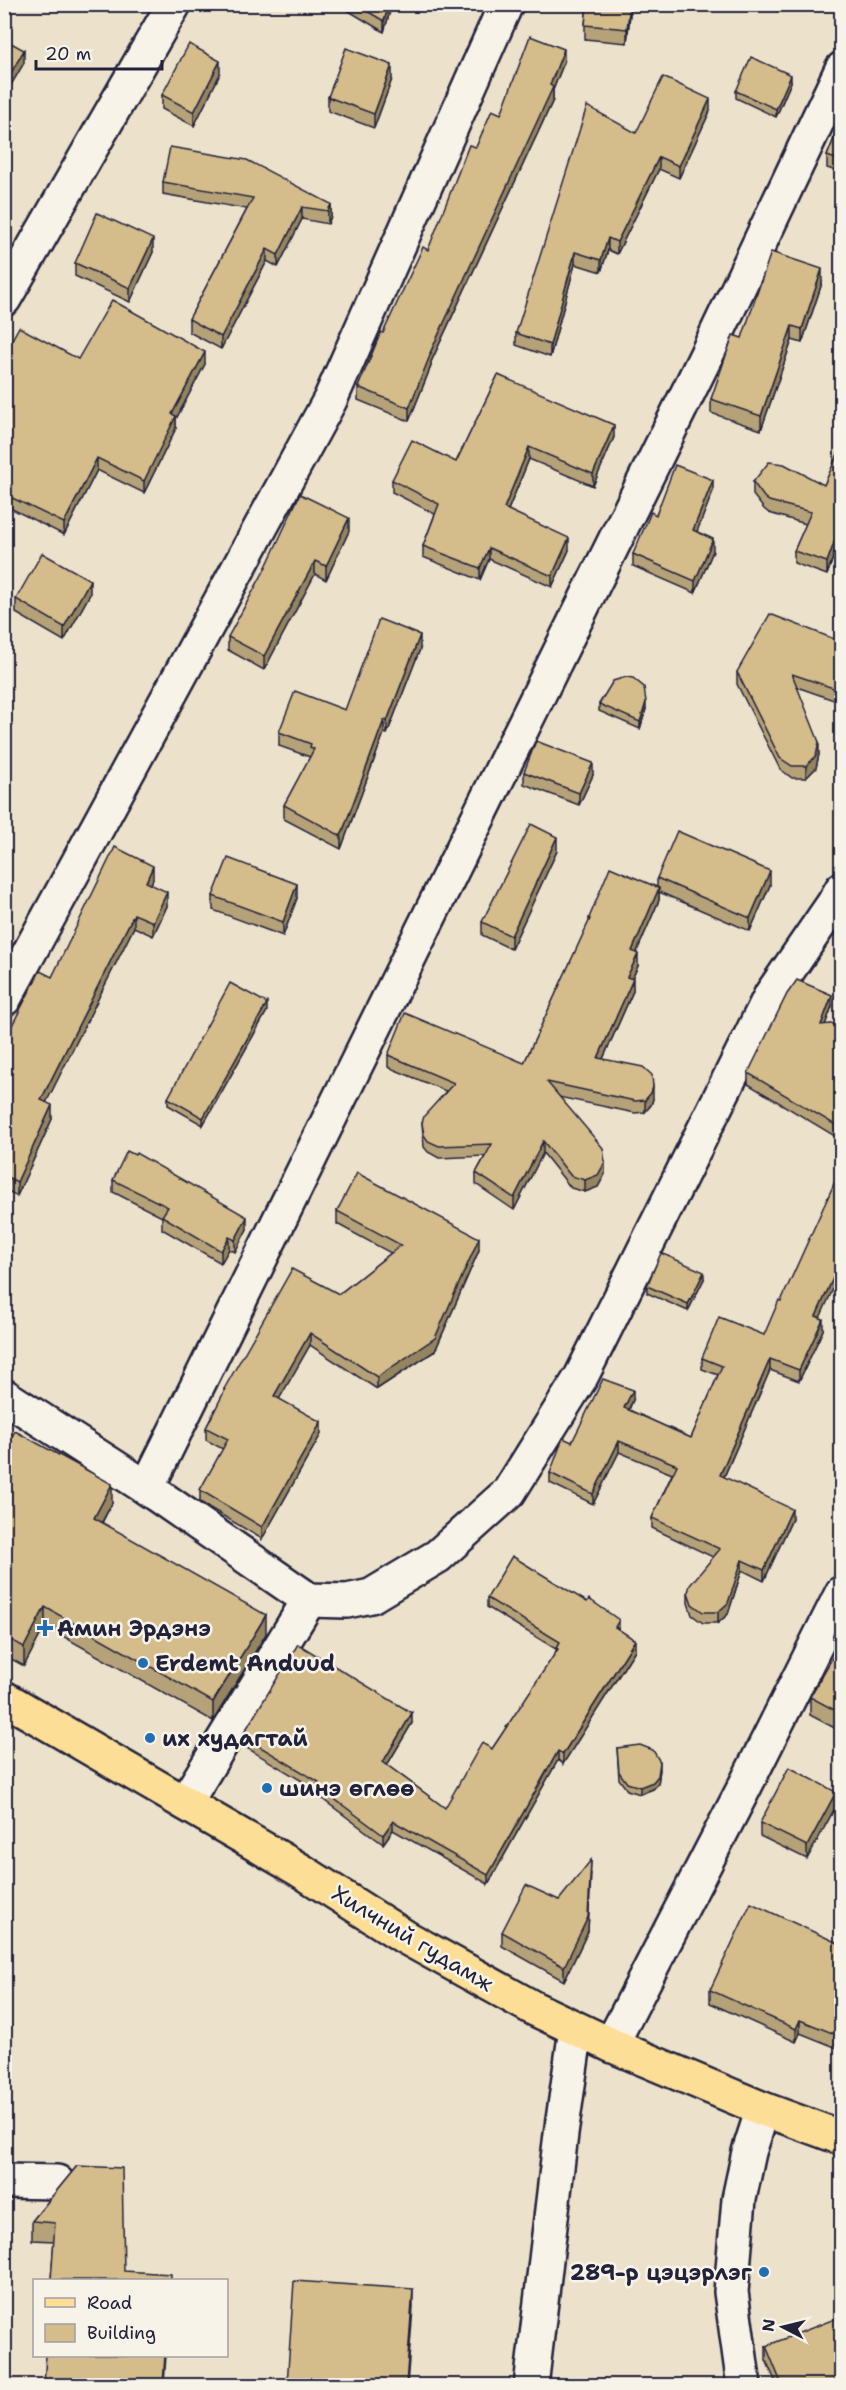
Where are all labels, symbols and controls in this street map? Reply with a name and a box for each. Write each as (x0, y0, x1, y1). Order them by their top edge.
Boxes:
scale bar (36, 33, 162, 71)
text: 20 m (45, 42, 91, 66)
place label: Амин Эрдэнэ (57, 1614, 211, 1643)
marker: Амин Эрдэнэ (38, 1621, 52, 1635)
place label: Erdemt Anduud (155, 1649, 335, 1678)
marker: Erdemt Anduud (136, 1656, 150, 1670)
place label: их худагтай (162, 1724, 308, 1753)
marker: их худагтай (143, 1731, 157, 1745)
place label: шинэ өглөө (279, 1774, 414, 1803)
marker: шинэ өглөө (260, 1781, 274, 1795)
street label: Хилчний гудамж (327, 1879, 499, 1998)
place label: 289-р цэцэрлэг (570, 2258, 753, 2287)
marker: 289-р цэцэрлэг (757, 2265, 771, 2279)
legend (33, 2279, 228, 2357)
text: Road (87, 2291, 132, 2315)
north arrow (753, 2297, 813, 2357)
text: N (757, 2318, 780, 2333)
text: Building (87, 2321, 156, 2345)

